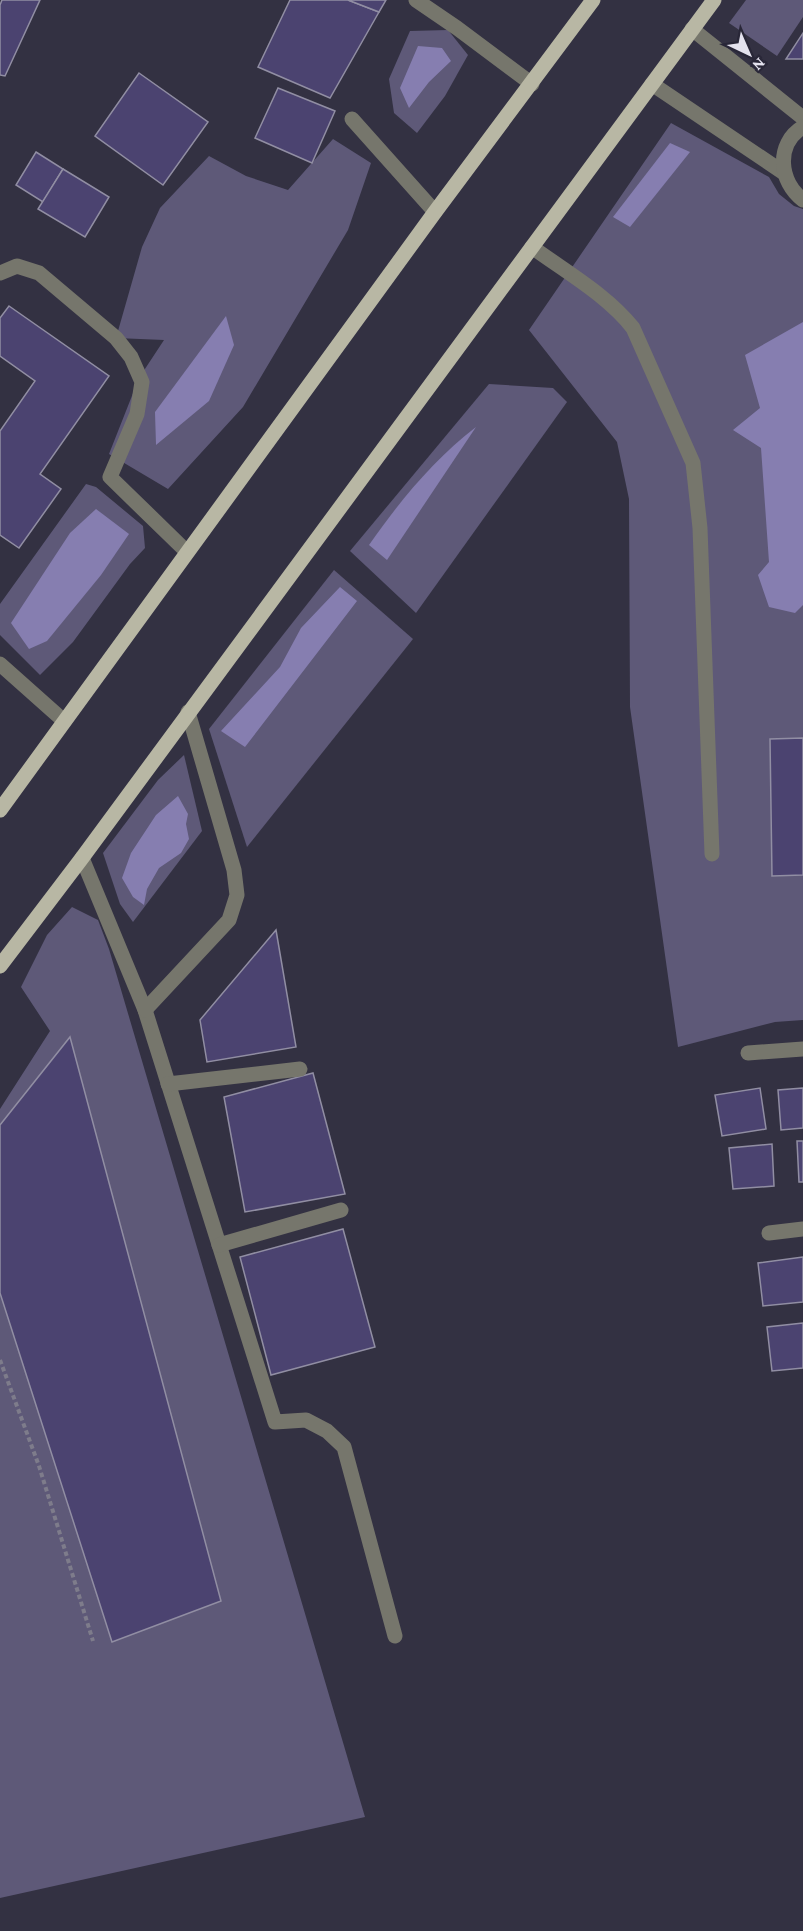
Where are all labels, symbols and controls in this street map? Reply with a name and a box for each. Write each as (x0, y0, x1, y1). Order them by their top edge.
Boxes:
north arrow (719, 24, 779, 84)
text: N (749, 55, 769, 74)

